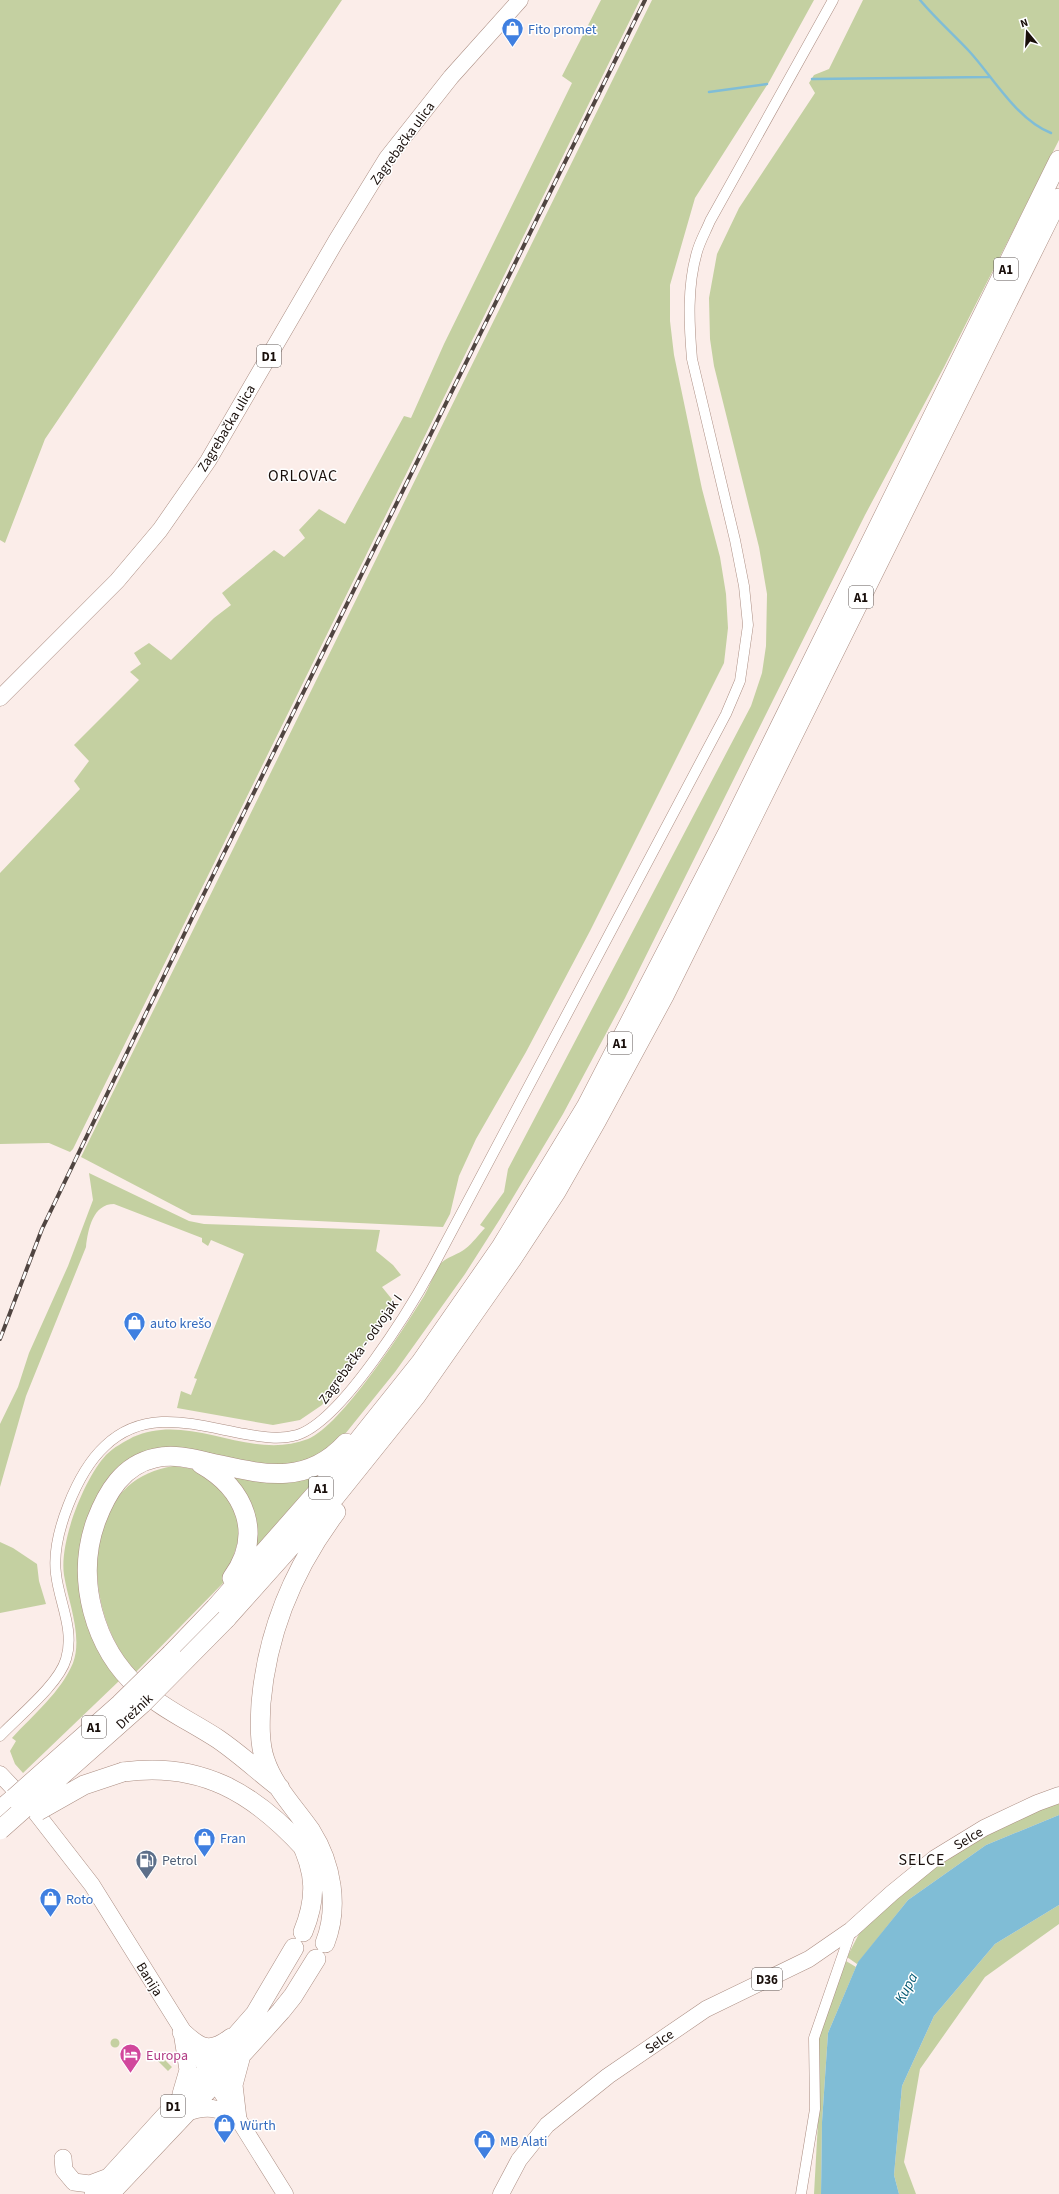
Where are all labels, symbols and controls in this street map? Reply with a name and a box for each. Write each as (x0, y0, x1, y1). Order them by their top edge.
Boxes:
north arrow (1007, 12, 1047, 52)
text: N (1018, 15, 1030, 31)
shop icon: Fito promet (499, 16, 525, 49)
place label: Fito promet (528, 20, 597, 40)
street label: Zagrebačka ulica (366, 98, 440, 189)
road number: A1 (994, 258, 1018, 280)
road number: D1 (257, 345, 281, 367)
street label: Zagrebačka ulica (193, 381, 261, 476)
district label: ORLOVAC (268, 465, 338, 487)
road number: A1 (849, 586, 873, 608)
road number: A1 (608, 1032, 632, 1054)
street label: Zagrebačka - odvojak I (314, 1291, 407, 1409)
shop icon: auto krešo (122, 1310, 148, 1343)
place label: auto krešo (150, 1314, 212, 1334)
road number: A1 (309, 1477, 333, 1499)
street label: Drežnik (112, 1689, 158, 1734)
road number: A1 (82, 1716, 106, 1738)
street label: Selce (950, 1822, 987, 1855)
shop icon: Fran (192, 1825, 218, 1858)
place label: Fran (220, 1829, 246, 1849)
fuel station icon: Petrol (133, 1847, 159, 1880)
district label: SELCE (899, 1849, 945, 1871)
place label: Petrol (162, 1851, 197, 1871)
shop icon: Roto (37, 1886, 63, 1919)
place label: Roto (66, 1890, 93, 1910)
street label: Banija (131, 1959, 167, 2000)
road number: D36 (752, 1968, 782, 1990)
water label: Kupa (890, 1969, 923, 2007)
street label: Selce (641, 2025, 678, 2059)
hotel icon: Europa (118, 2042, 144, 2075)
place label: Europa (146, 2046, 188, 2066)
road number: D1 (161, 2095, 185, 2117)
shop icon: Würth (211, 2112, 237, 2145)
place label: Würth (240, 2116, 276, 2136)
shop icon: MB Alati (472, 2128, 498, 2161)
place label: MB Alati (500, 2132, 547, 2152)

